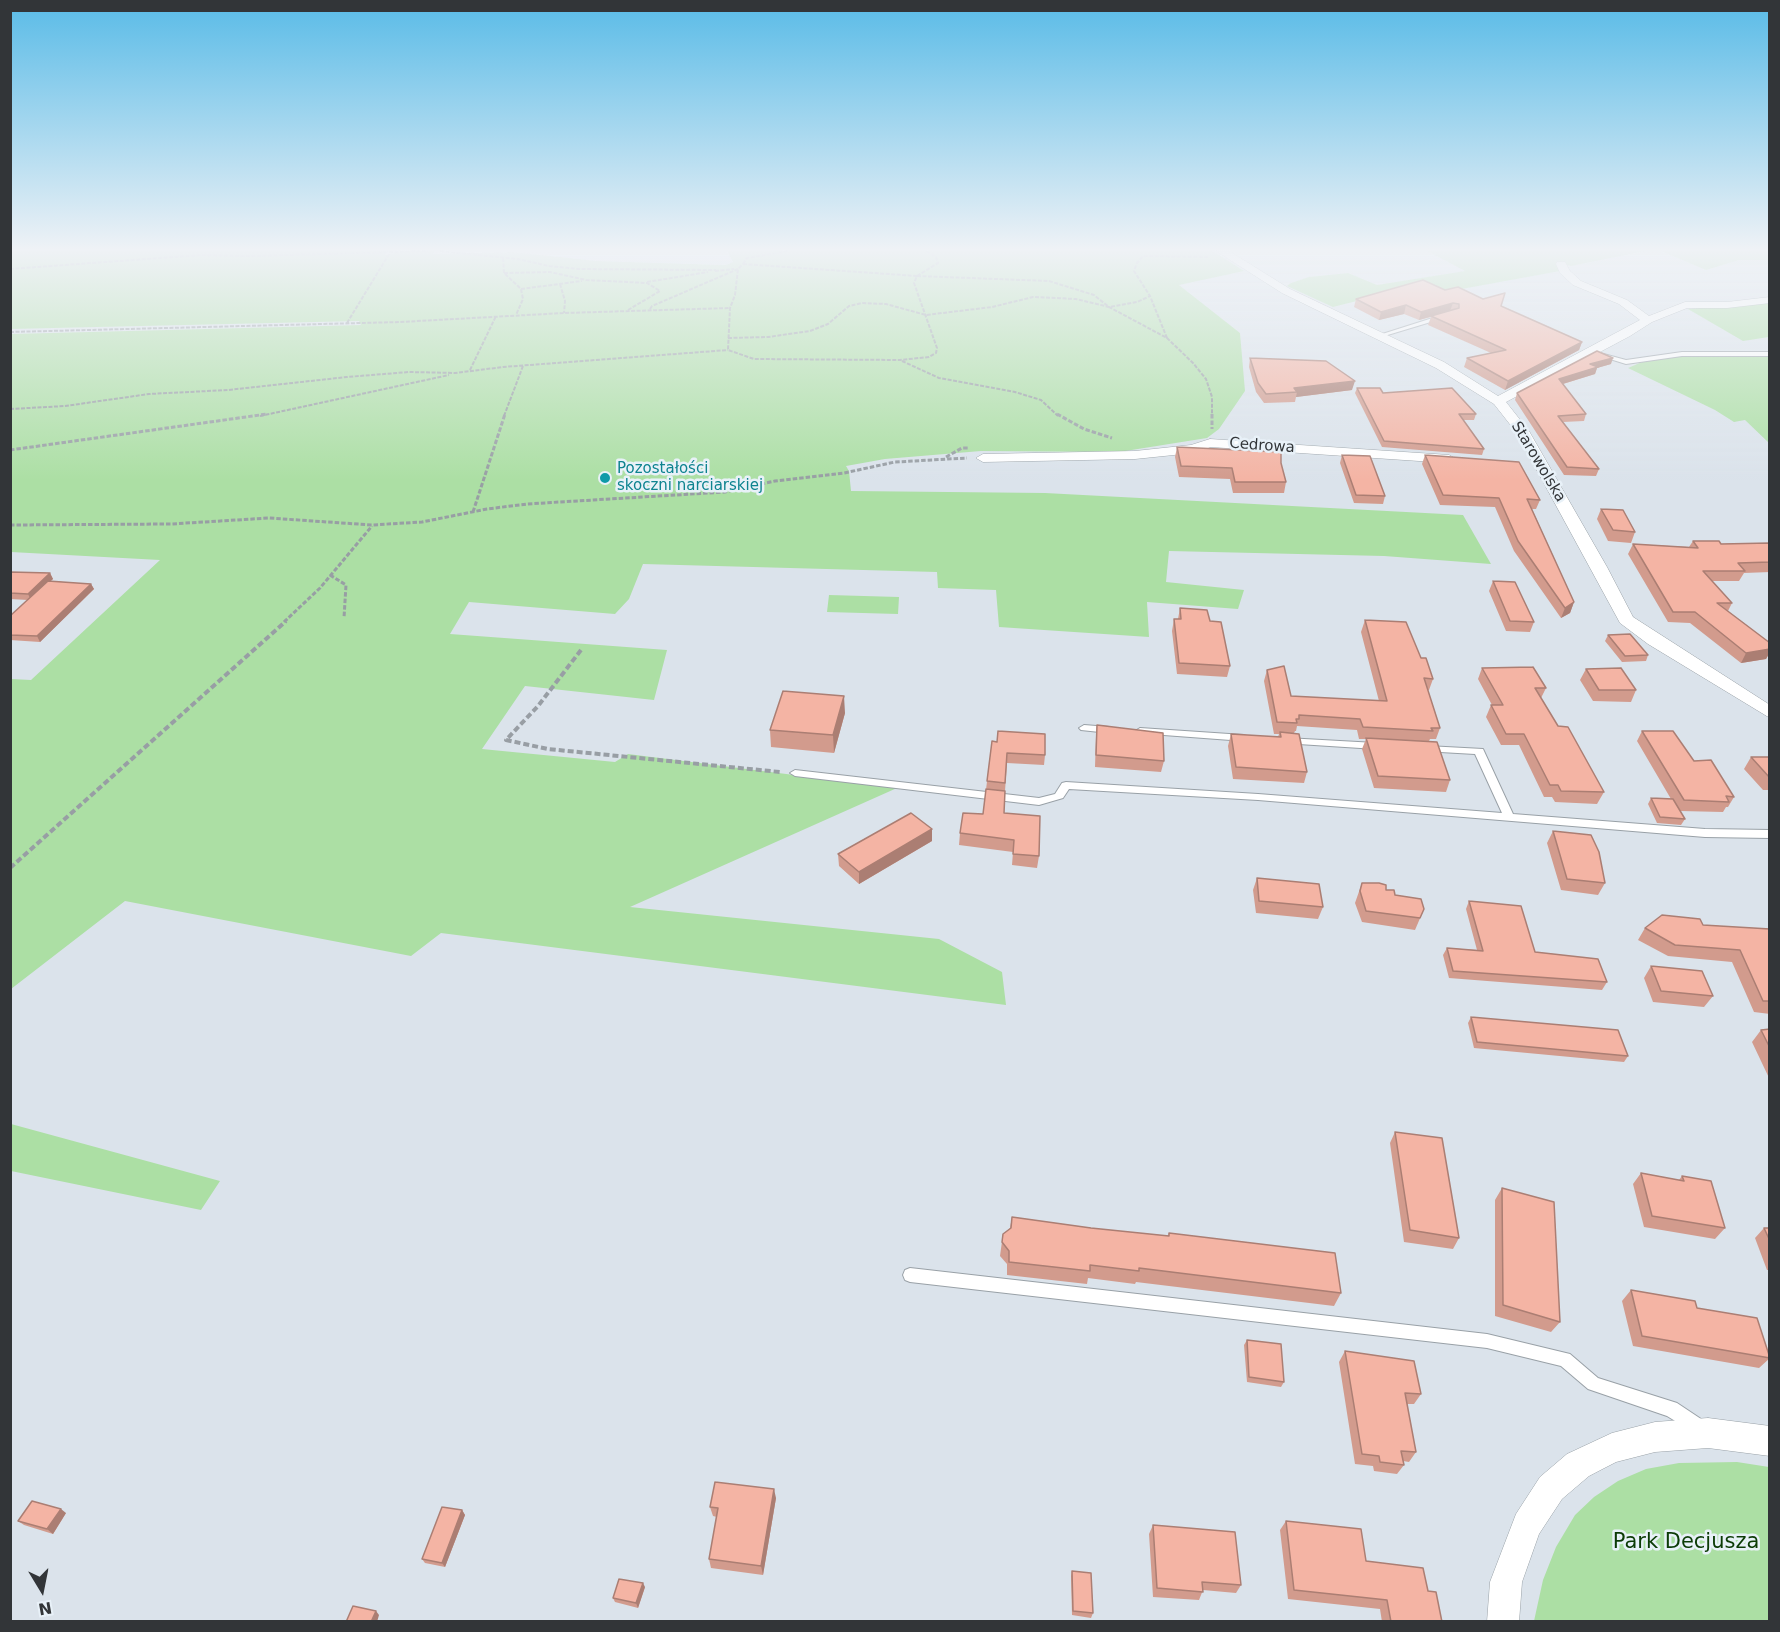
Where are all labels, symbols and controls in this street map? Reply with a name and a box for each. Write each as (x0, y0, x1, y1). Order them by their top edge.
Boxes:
street label: Starowolska (1507, 419, 1569, 505)
street label: Cedrowa (1229, 435, 1295, 457)
place label: Pozostałości skoczni narciarskiej (617, 460, 763, 495)
marker: Pozostałości skoczni narciarskiej (598, 471, 612, 485)
park label: Park Decjusza (1613, 1530, 1759, 1556)
north arrow (12, 1560, 72, 1620)
text: N (37, 1598, 53, 1619)

